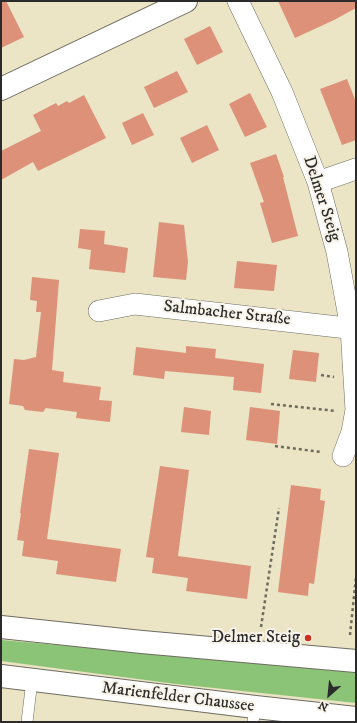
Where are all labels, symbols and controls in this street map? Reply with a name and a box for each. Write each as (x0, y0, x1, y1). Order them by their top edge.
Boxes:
street label: Delmer Steig (298, 154, 344, 244)
street label: Salmbacher Straße (163, 297, 291, 331)
place label: Delmer Steig (211, 628, 300, 648)
marker: Delmer Steig (303, 633, 313, 643)
north arrow (309, 675, 349, 715)
street label: Marienfelder Chaussee (101, 679, 255, 717)
text: N (316, 697, 331, 714)

